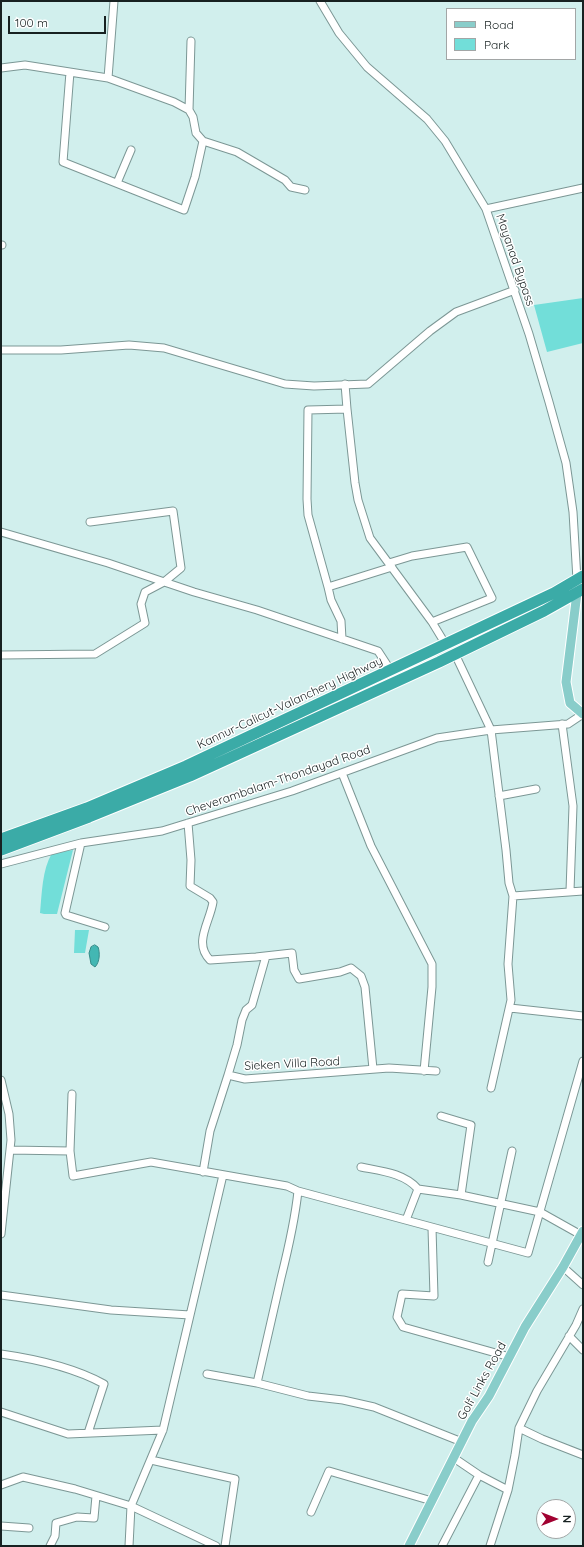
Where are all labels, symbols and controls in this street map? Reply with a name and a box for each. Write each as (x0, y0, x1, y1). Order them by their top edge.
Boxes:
scale bar (10, 8, 108, 34)
legend (446, 8, 576, 60)
text: 100 m (15, 15, 48, 30)
text: Road (484, 17, 514, 32)
text: Park (484, 37, 509, 52)
street label: Mayanad Bypass (492, 212, 538, 308)
street label: Kannur-Calicut-Valanchery Highway (195, 654, 385, 752)
street label: Cheverambalam-Thondayad Road (184, 743, 372, 819)
street label: Sieken Villa Road (244, 1054, 340, 1074)
street label: Golf Links Road (455, 1340, 509, 1422)
north arrow (536, 1499, 576, 1539)
text: N (560, 1515, 574, 1523)

